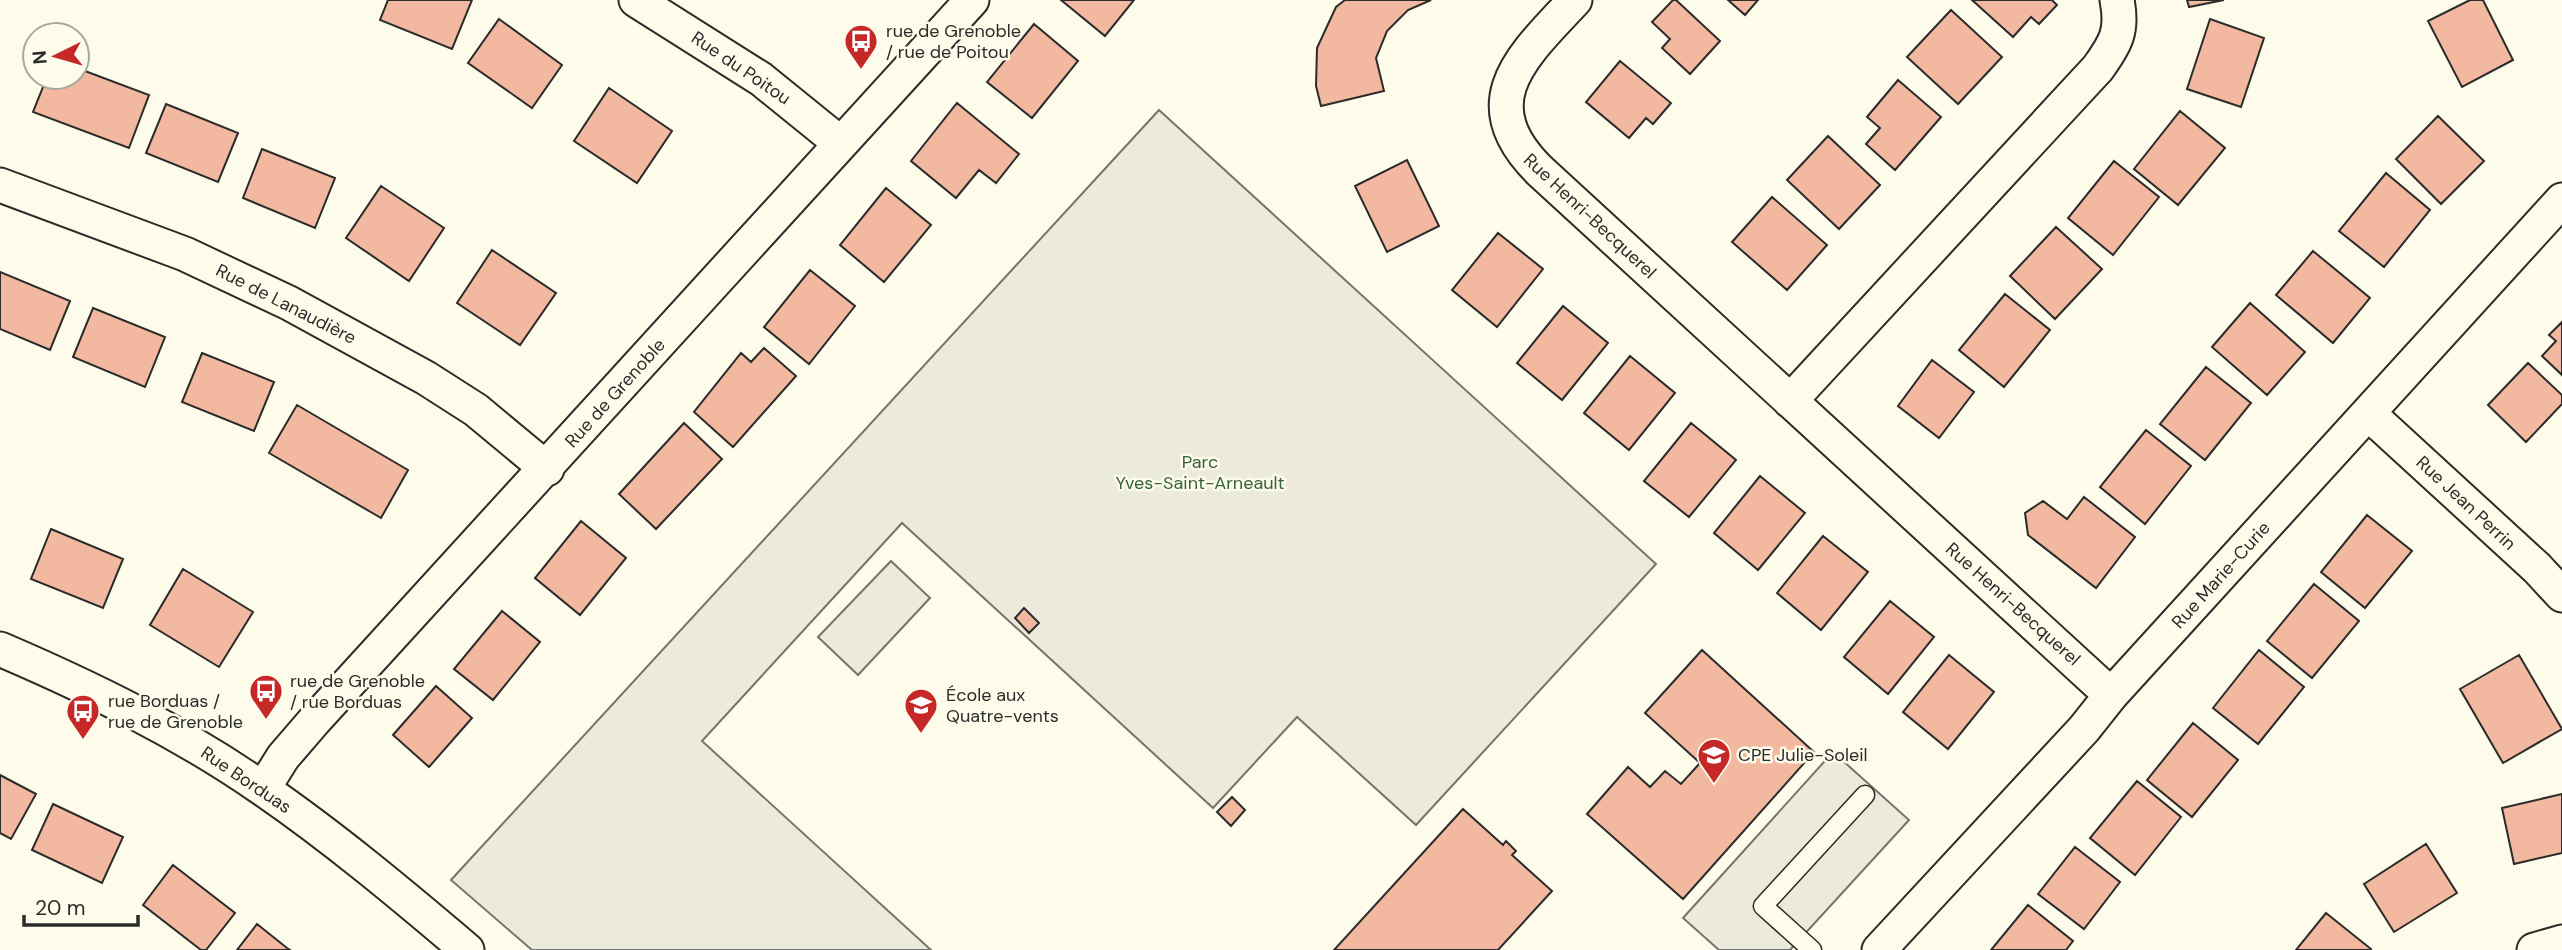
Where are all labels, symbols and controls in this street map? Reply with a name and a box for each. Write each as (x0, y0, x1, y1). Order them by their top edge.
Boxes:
place label: rue de Grenoble / rue de Poitou (886, 19, 1021, 64)
north arrow (21, 21, 91, 91)
bus stop icon: rue de Grenoble / rue de Poitou (842, 22, 880, 71)
street label: Rue du Poitou (687, 26, 795, 110)
text: N (27, 49, 53, 65)
street label: Rue Henri-Becquerel (1518, 148, 1662, 284)
street label: Rue de Lanaudière (212, 258, 360, 350)
street label: Rue de Grenoble (560, 333, 670, 453)
park label: Parc Yves-Saint-Arneault (1115, 450, 1285, 495)
street label: Rue Jean Perrin (2411, 450, 2521, 556)
street label: Rue Marie-Curie (2166, 516, 2276, 634)
street label: Rue Henri-Becquerel (1941, 537, 2085, 671)
place label: rue de Grenoble / rue Borduas (290, 669, 425, 714)
bus stop icon: rue de Grenoble / rue Borduas (247, 672, 285, 721)
place label: École aux Quatre-vents (946, 683, 1059, 728)
school or university icon: École aux Quatre-vents (902, 686, 940, 735)
place label: rue Borduas / rue de Grenoble (108, 689, 243, 734)
bus stop icon: rue Borduas / rue de Grenoble (64, 692, 102, 741)
school or university icon: CPE Julie-Soleil (1695, 736, 1733, 785)
street label: Rue Borduas (196, 741, 296, 819)
place label: CPE Julie-Soleil (1738, 743, 1868, 767)
scale bar (24, 884, 138, 928)
text: 20 m (35, 894, 86, 922)

